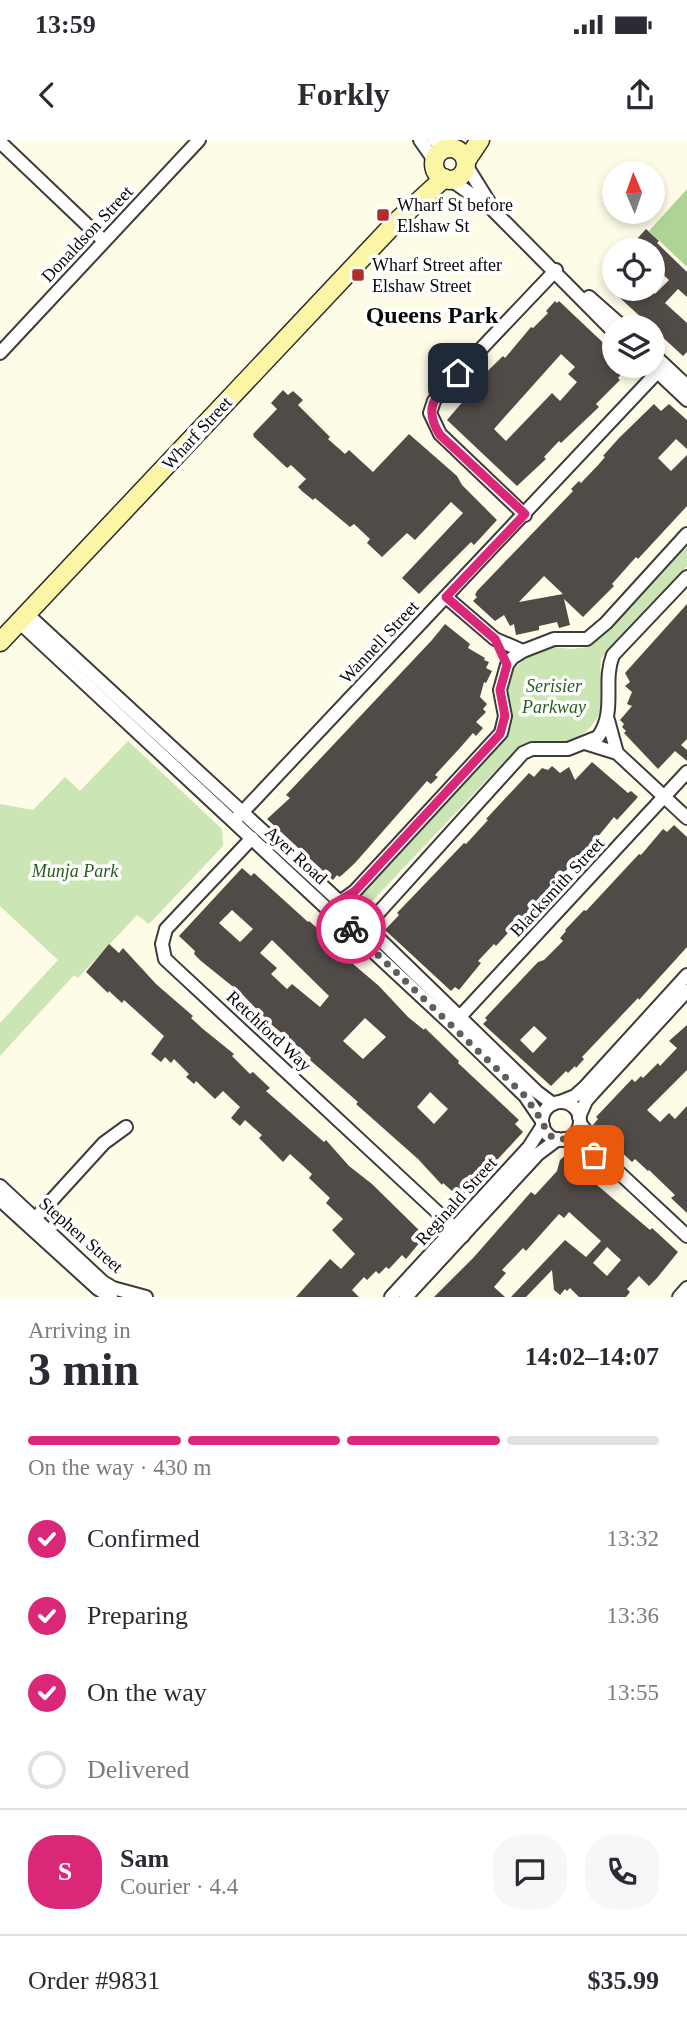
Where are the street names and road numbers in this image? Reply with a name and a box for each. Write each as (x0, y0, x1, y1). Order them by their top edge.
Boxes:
street label: Donaldson Street (37, 182, 137, 286)
street label: Wharf Street (158, 392, 236, 474)
street label: Wannell Street (336, 596, 422, 688)
street label: Ayer Road (261, 822, 331, 888)
street label: Blacksmith Street (506, 833, 608, 941)
street label: Retchford Way (222, 987, 316, 1075)
street label: Reginald Street (411, 1153, 501, 1249)
street label: Stephen Street (35, 1193, 127, 1277)

